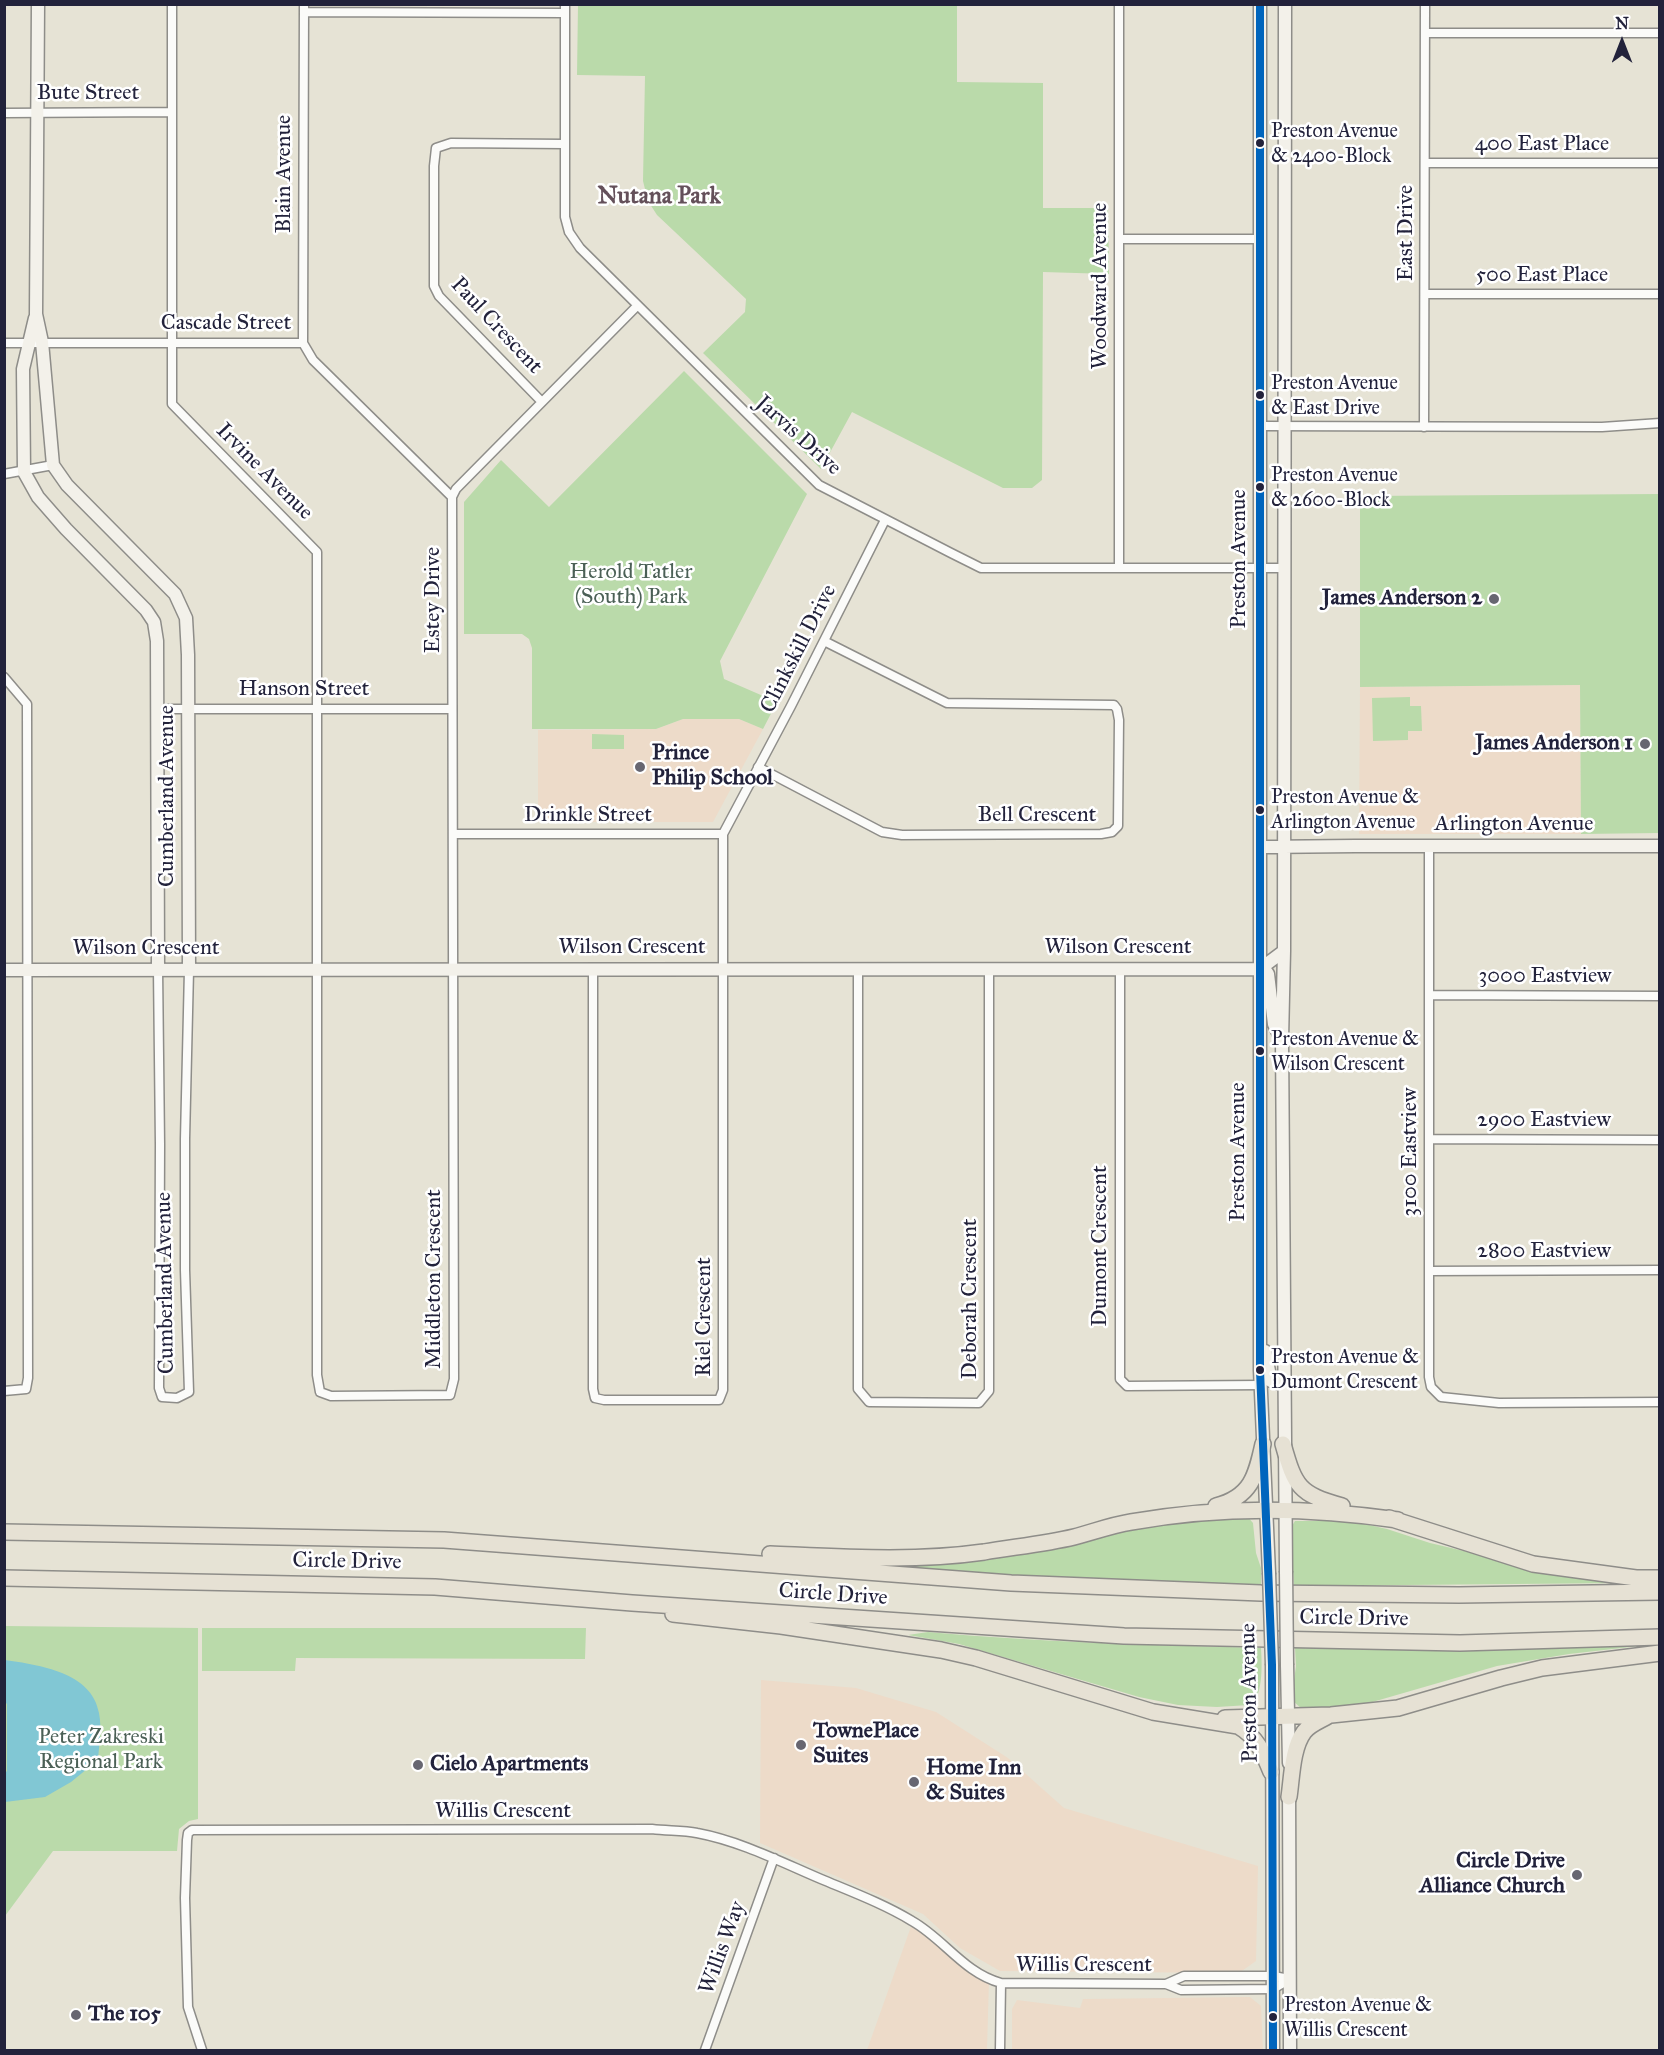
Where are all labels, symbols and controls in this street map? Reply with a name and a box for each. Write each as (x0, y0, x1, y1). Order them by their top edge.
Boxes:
north arrow (1592, 12, 1652, 72)
text: N (1615, 14, 1629, 33)
street label: Bute Street (37, 81, 139, 107)
street label: Blain Avenue (272, 115, 298, 233)
place label: Preston Avenue & 2400-Block (1271, 120, 1398, 167)
street label: 400 East Place (1475, 132, 1609, 158)
marker: Preston Avenue & 2400-Block (1254, 137, 1266, 149)
district label: Nutana Park (597, 183, 721, 211)
street label: East Drive (1394, 185, 1420, 281)
street label: Woodward Avenue (1088, 202, 1114, 370)
street label: 500 East Place (1476, 263, 1608, 289)
street label: Paul Crescent (445, 272, 547, 380)
street label: Cascade Street (161, 311, 291, 337)
place label: Preston Avenue & East Drive (1271, 372, 1398, 419)
marker: Preston Avenue & East Drive (1254, 389, 1266, 401)
street label: Jarvis Drive (750, 391, 846, 481)
street label: Irvine Avenue (210, 418, 318, 526)
place label: Preston Avenue & 2600-Block (1271, 464, 1398, 511)
marker: Preston Avenue & 2600-Block (1254, 481, 1266, 493)
street label: Preston Avenue (1227, 489, 1253, 629)
street label: Estey Drive (421, 547, 447, 653)
park label: Herold Tatler (South) Park (569, 560, 693, 612)
street label: Clinkskill Drive (755, 580, 843, 718)
place label: James Anderson 2 (1322, 586, 1482, 612)
marker: James Anderson 2 (1487, 592, 1501, 606)
street label: Hanson Street (239, 677, 369, 703)
street label: Cumberland Avenue (155, 705, 181, 887)
place label: James Anderson 1 (1475, 731, 1633, 757)
marker: James Anderson 1 (1638, 737, 1652, 751)
place label: Prince Philip School (652, 741, 773, 792)
marker: Prince Philip School (633, 760, 647, 774)
place label: Preston Avenue & Arlington Avenue (1271, 786, 1419, 833)
street label: Drinkle Street (524, 803, 652, 829)
street label: Bell Crescent (978, 803, 1096, 829)
marker: Preston Avenue & Arlington Avenue (1254, 804, 1266, 816)
street label: Arlington Avenue (1435, 812, 1593, 838)
street label: Wilson Crescent (558, 935, 706, 961)
street label: Wilson Crescent (1044, 935, 1192, 961)
street label: Wilson Crescent (72, 936, 220, 962)
street label: 3000 Eastview (1479, 964, 1611, 990)
place label: Preston Avenue & Wilson Crescent (1271, 1028, 1419, 1075)
marker: Preston Avenue & Wilson Crescent (1254, 1045, 1266, 1057)
street label: Preston Avenue (1226, 1082, 1252, 1222)
street label: 3100 Eastview (1398, 1088, 1424, 1216)
street label: 2900 Eastview (1477, 1108, 1611, 1134)
street label: Dumont Crescent (1088, 1165, 1114, 1327)
street label: Middleton Crescent (422, 1189, 448, 1369)
street label: Cumberland Avenue (151, 1192, 181, 1374)
street label: Deborah Crescent (958, 1218, 984, 1380)
street label: 2800 Eastview (1477, 1239, 1611, 1265)
street label: Riel Crescent (692, 1257, 718, 1377)
place label: Preston Avenue & Dumont Crescent (1271, 1346, 1419, 1393)
marker: Preston Avenue & Dumont Crescent (1254, 1364, 1266, 1376)
street label: Circle Drive (292, 1548, 402, 1576)
street label: Circle Drive (778, 1578, 888, 1612)
street label: Circle Drive (1299, 1605, 1409, 1633)
street label: Preston Avenue (1236, 1623, 1264, 1763)
place label: TownePlace Suites (813, 1719, 919, 1771)
park label: Peter Zakreski Regional Park (38, 1725, 164, 1777)
marker: TownePlace Suites (794, 1738, 808, 1752)
place label: Cielo Apartments (430, 1752, 588, 1778)
place label: Home Inn & Suites (926, 1756, 1021, 1808)
marker: Cielo Apartments (411, 1758, 425, 1772)
marker: Home Inn & Suites (907, 1775, 921, 1789)
street label: Willis Crescent (435, 1799, 571, 1825)
place label: Circle Drive Alliance Church (1419, 1849, 1565, 1900)
marker: Circle Drive Alliance Church (1570, 1868, 1584, 1882)
street label: Willis Way (694, 1898, 752, 1998)
street label: Willis Crescent (1016, 1953, 1152, 1979)
place label: Preston Avenue & Willis Crescent (1284, 1994, 1432, 2041)
place label: The 105 (88, 2002, 161, 2028)
marker: The 105 (69, 2008, 83, 2022)
marker: Preston Avenue & Willis Crescent (1267, 2011, 1279, 2023)

